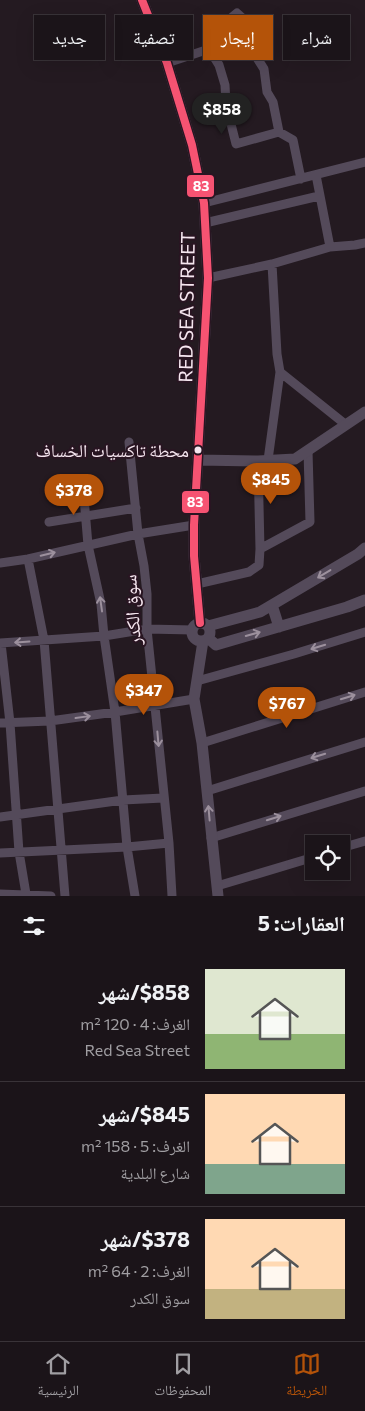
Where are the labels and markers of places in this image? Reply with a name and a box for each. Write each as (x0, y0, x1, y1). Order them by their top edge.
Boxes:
pin: $858 (192, 92, 252, 135)
place label: محطة تاكسيات الخساف (36, 439, 189, 461)
marker: محطة تاكسيات الخساف (193, 445, 203, 455)
pin: $845 (241, 462, 301, 505)
pin: $378 (44, 474, 104, 516)
pin: $347 (114, 674, 174, 716)
pin: $767 (257, 686, 317, 729)

